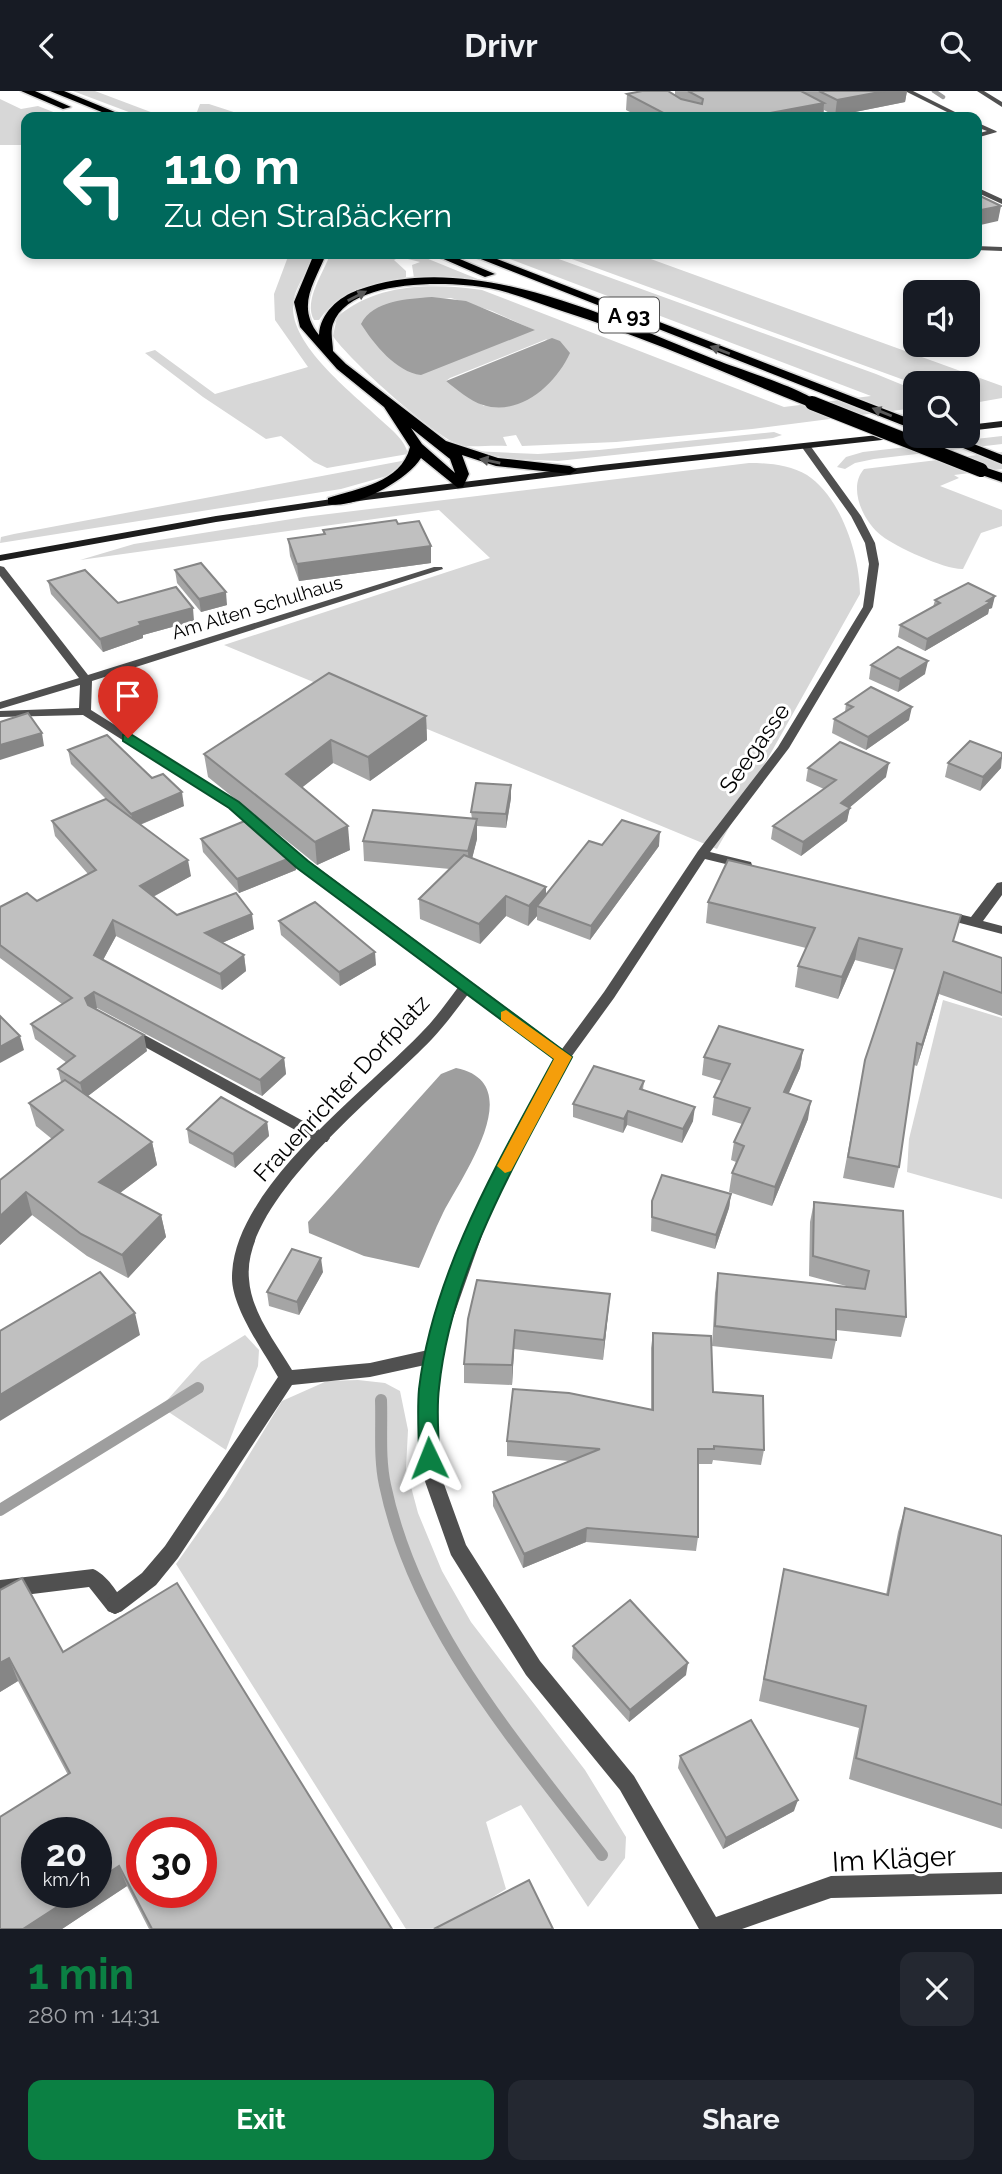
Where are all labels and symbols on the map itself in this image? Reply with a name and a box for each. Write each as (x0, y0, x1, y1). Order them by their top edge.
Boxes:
one-way arrow (347, 291, 367, 302)
road number: A 93 (599, 297, 659, 333)
one-way arrow (710, 345, 731, 356)
one-way arrow (871, 407, 892, 418)
one-way arrow (479, 455, 501, 466)
street label: Am Alten Schulhaus (169, 571, 345, 643)
pin (98, 666, 158, 738)
street label: Seegasse (713, 698, 795, 798)
street label: Frauenrichter Dorfplatz (248, 989, 434, 1187)
position arrow (392, 1421, 466, 1495)
speed limit sign: 30 (126, 1817, 217, 1908)
street label: Im Kläger (831, 1839, 957, 1879)

